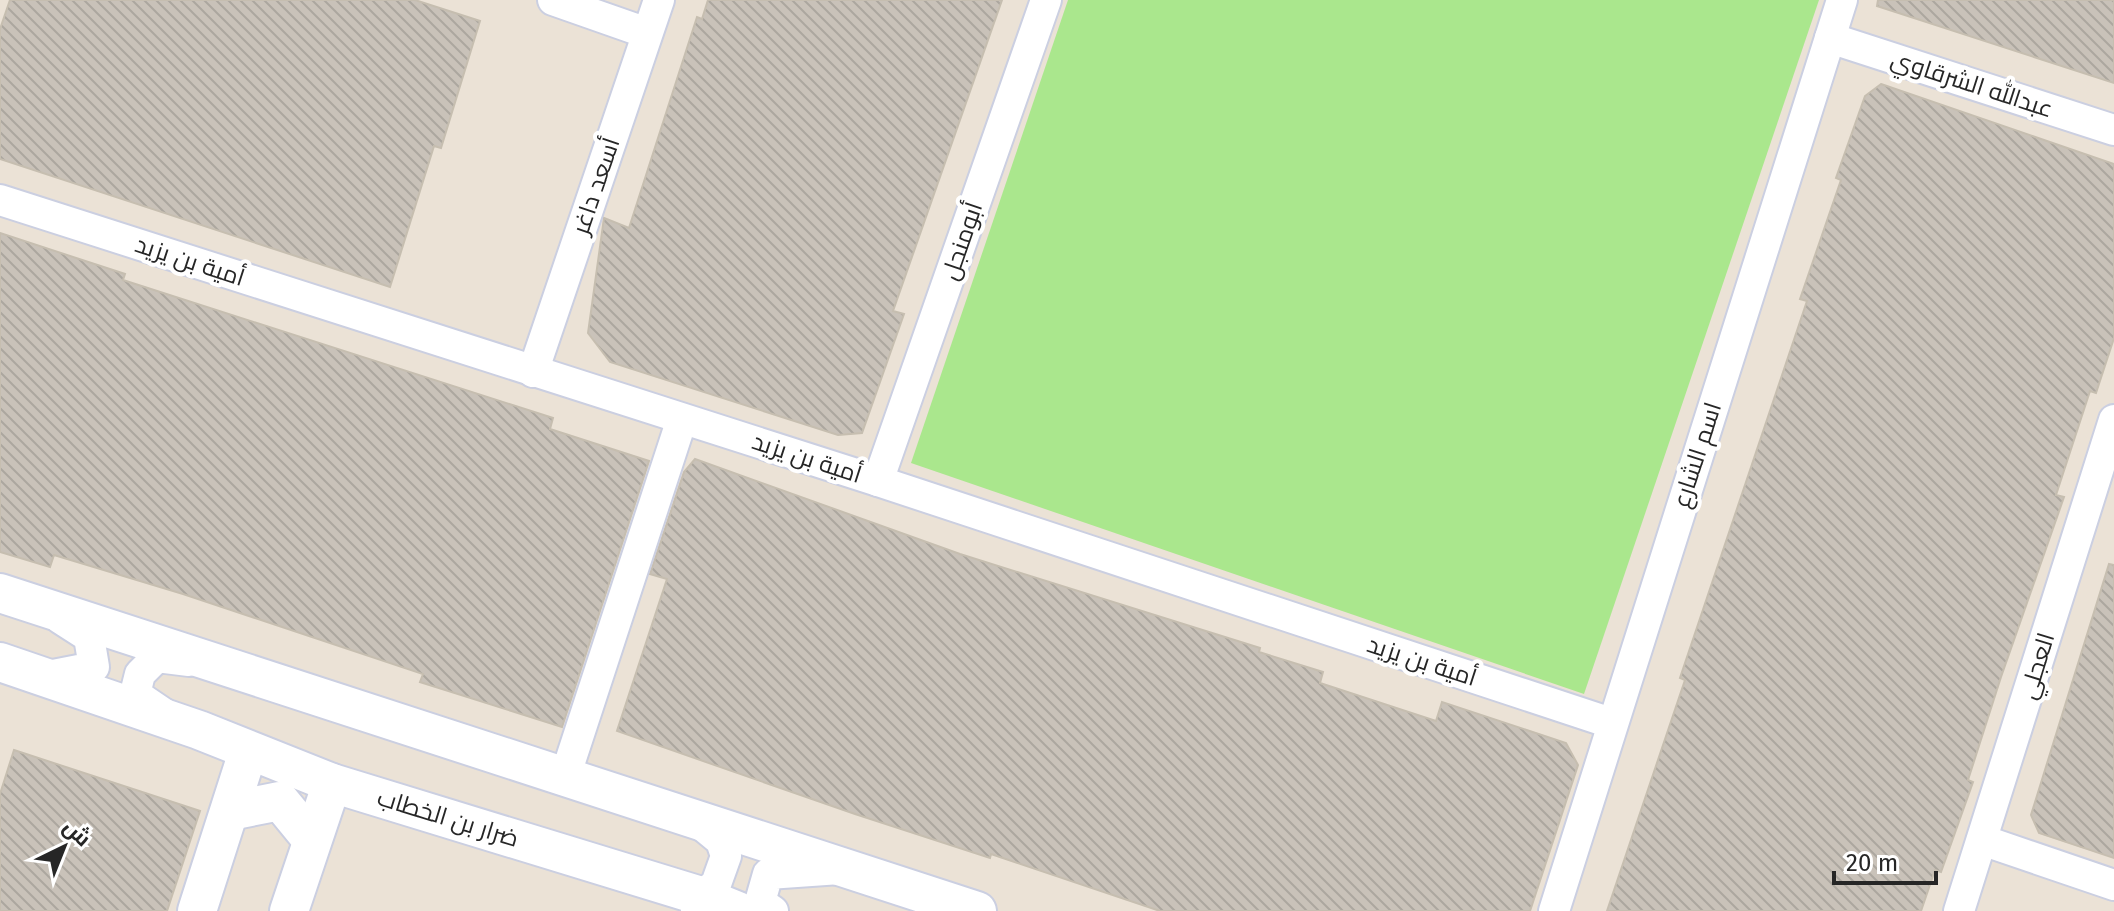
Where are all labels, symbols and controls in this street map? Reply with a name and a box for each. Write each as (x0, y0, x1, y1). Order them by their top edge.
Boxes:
street label: عبدالله الشرقاوي (1886, 43, 2057, 127)
street label: أسعد داغر (564, 133, 626, 240)
street label: أبومنجل (934, 198, 988, 284)
street label: أمية بن يزيد (132, 228, 249, 292)
street label: اسم الشارع (1667, 399, 1729, 512)
street label: أمية بن يزيد (749, 425, 866, 489)
street label: أمية بن يزيد (1364, 628, 1481, 692)
street label: العجلي (2014, 629, 2065, 704)
street label: ضرار بن الخطاب (374, 783, 522, 853)
north arrow (24, 807, 104, 887)
text: ش (58, 813, 97, 852)
scale bar (1834, 835, 1936, 885)
text: 20 m (1846, 849, 1898, 877)

